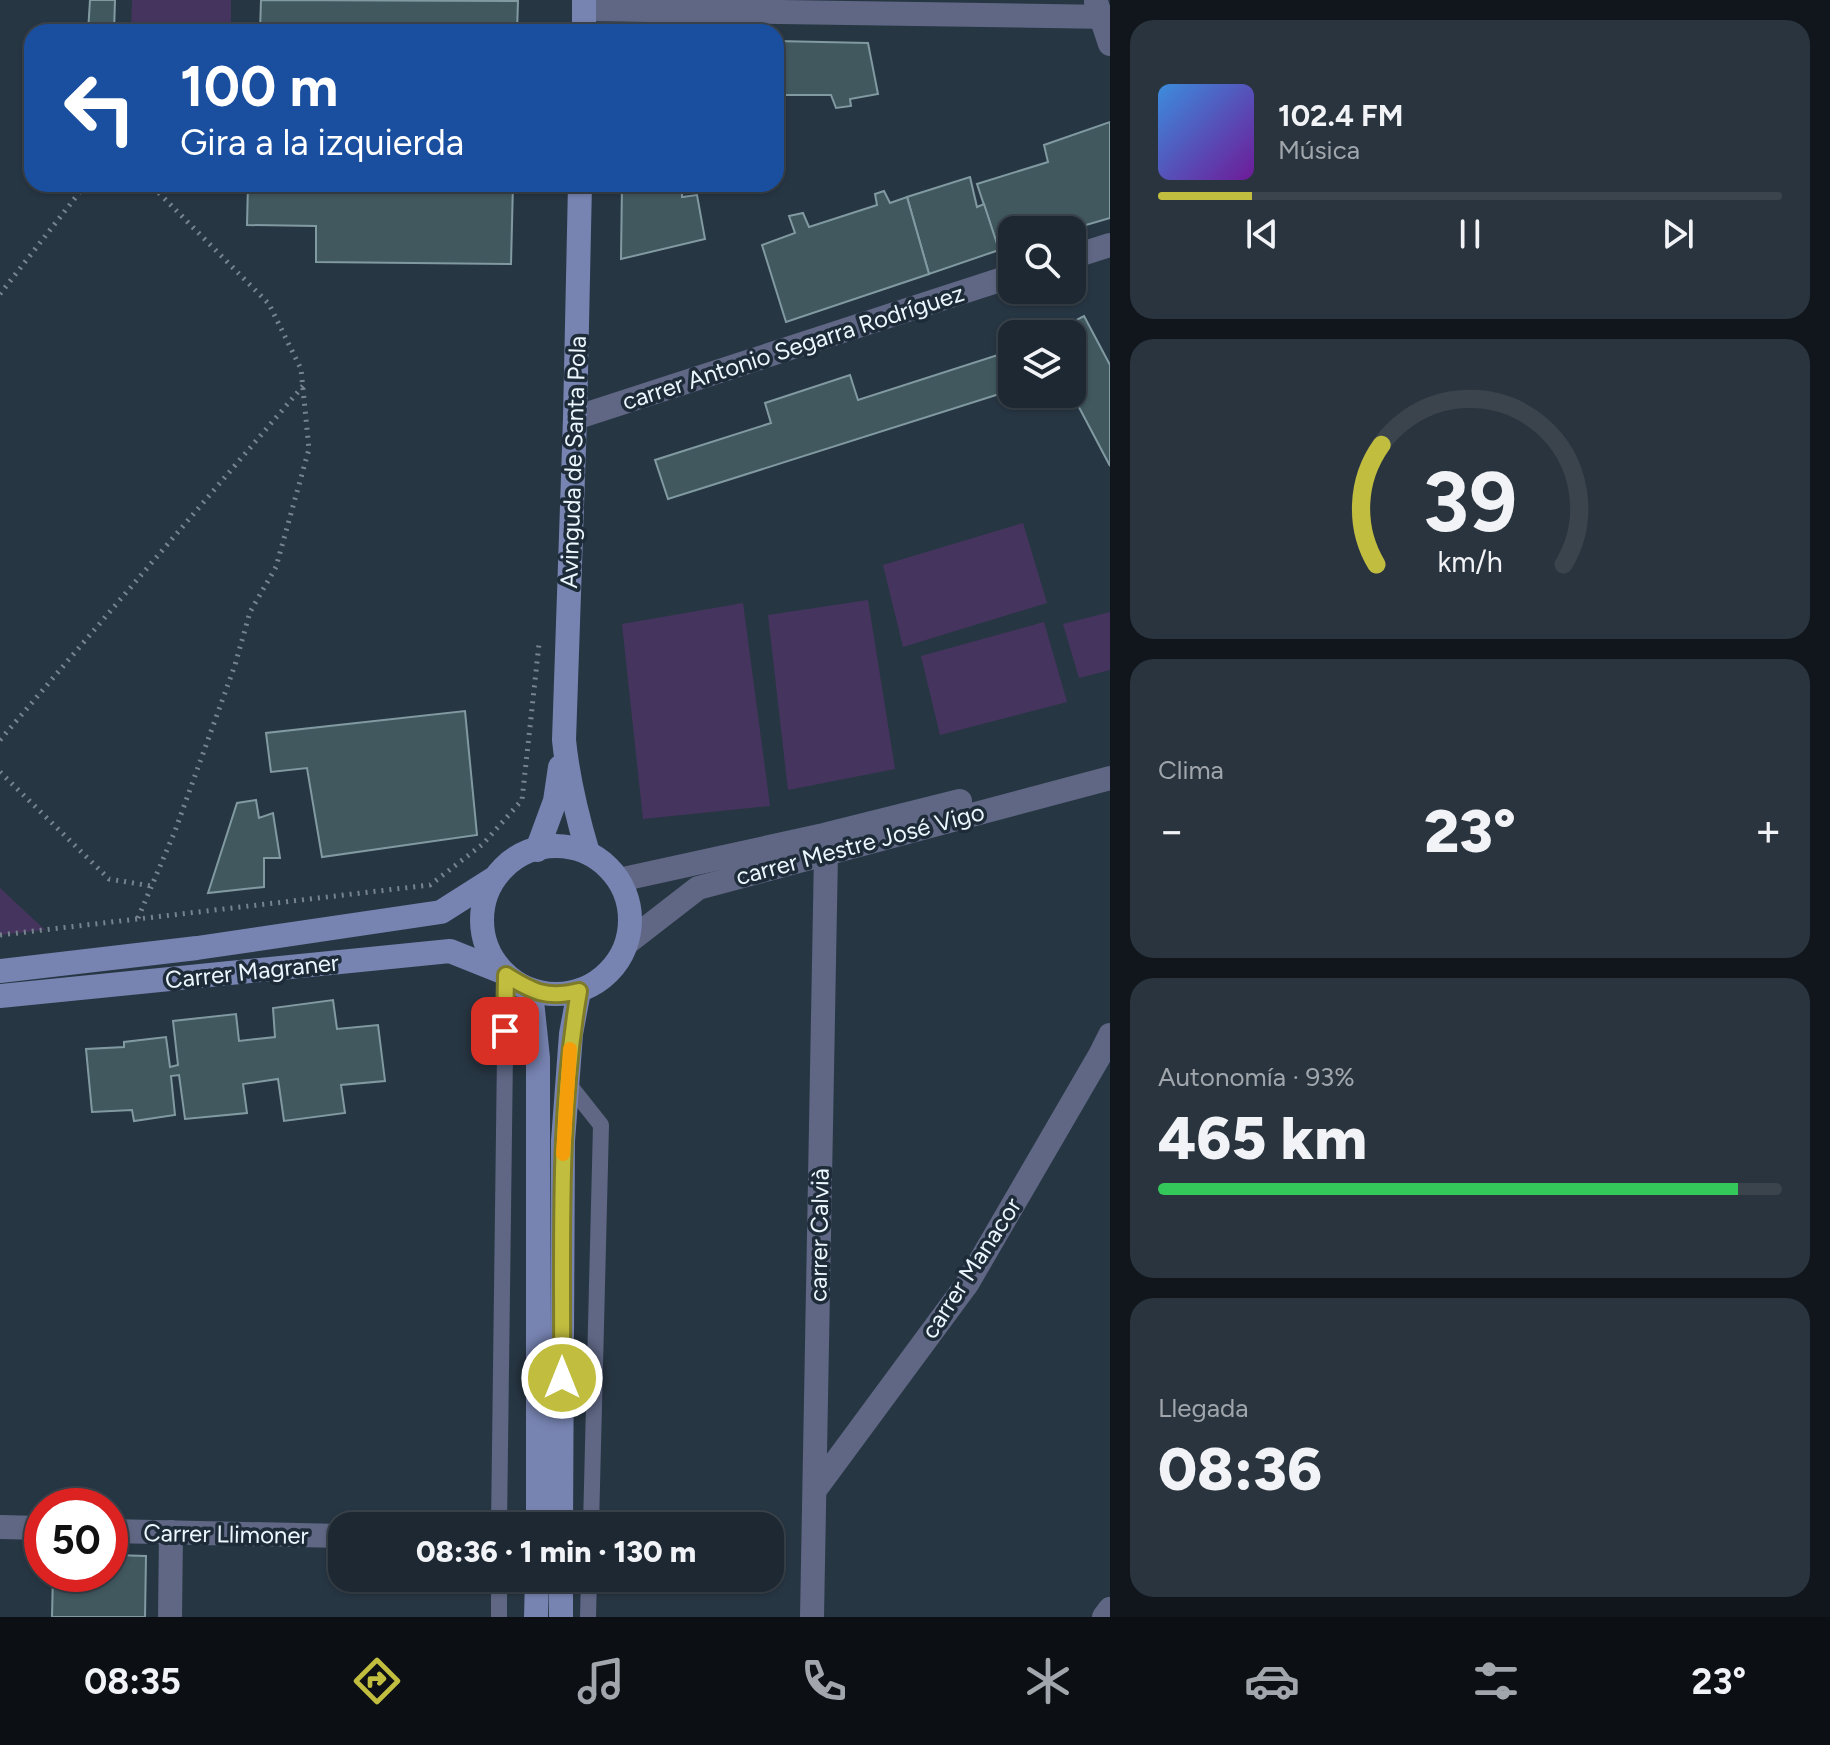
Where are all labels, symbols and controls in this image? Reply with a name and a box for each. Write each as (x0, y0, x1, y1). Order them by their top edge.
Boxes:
text: 100 m (180, 53, 338, 120)
icon: left (48, 56, 152, 160)
text: 102.4 FM (1278, 97, 1403, 134)
text: Gira a la izquierda (180, 121, 464, 164)
text: Música (1278, 134, 1360, 166)
icon: previous (1240, 212, 1284, 256)
icon: pause (1448, 212, 1492, 256)
icon: next (1656, 212, 1700, 256)
map controls (998, 216, 1086, 408)
button: search (998, 216, 1086, 304)
street label: carrer Antonio Segarra Rodríguez (618, 278, 968, 416)
button: layers (998, 320, 1086, 408)
street label: Avinguda de Santa Pola (554, 335, 592, 589)
text: 39 (1423, 452, 1517, 552)
text: km/h (1437, 545, 1503, 579)
text: Clima (1158, 754, 1224, 786)
text: 23° (1424, 795, 1516, 867)
street label: carrer Mestre José Vigo (733, 797, 987, 891)
text: − (1158, 804, 1185, 857)
text: + (1755, 804, 1782, 857)
street label: Carrer Magraner (164, 947, 340, 995)
pin (471, 997, 539, 1065)
icon: arrive (483, 1009, 527, 1053)
text: Autonomía · 93% (1158, 1061, 1355, 1093)
text: 465 km (1158, 1102, 1367, 1174)
street label: carrer Calvià (803, 1168, 835, 1302)
street label: carrer Manacor (915, 1192, 1027, 1344)
position arrow (520, 1336, 604, 1420)
text: Llegada (1158, 1392, 1248, 1424)
text: 08:36 (1158, 1433, 1322, 1505)
speed limit sign: 50 (24, 1488, 128, 1592)
street label: Carrer Llimoner (143, 1518, 309, 1550)
text: 08:36 · 1 min · 130 m (416, 1533, 696, 1570)
icon: directions (349, 1653, 405, 1709)
icon: music (573, 1653, 629, 1709)
icon: phone (796, 1653, 852, 1709)
icon: climate (1020, 1653, 1076, 1709)
icon: car (1244, 1653, 1300, 1709)
icon: filters (1468, 1653, 1524, 1709)
text: 08:35 (84, 1660, 181, 1703)
text: 23° (1692, 1660, 1746, 1703)

